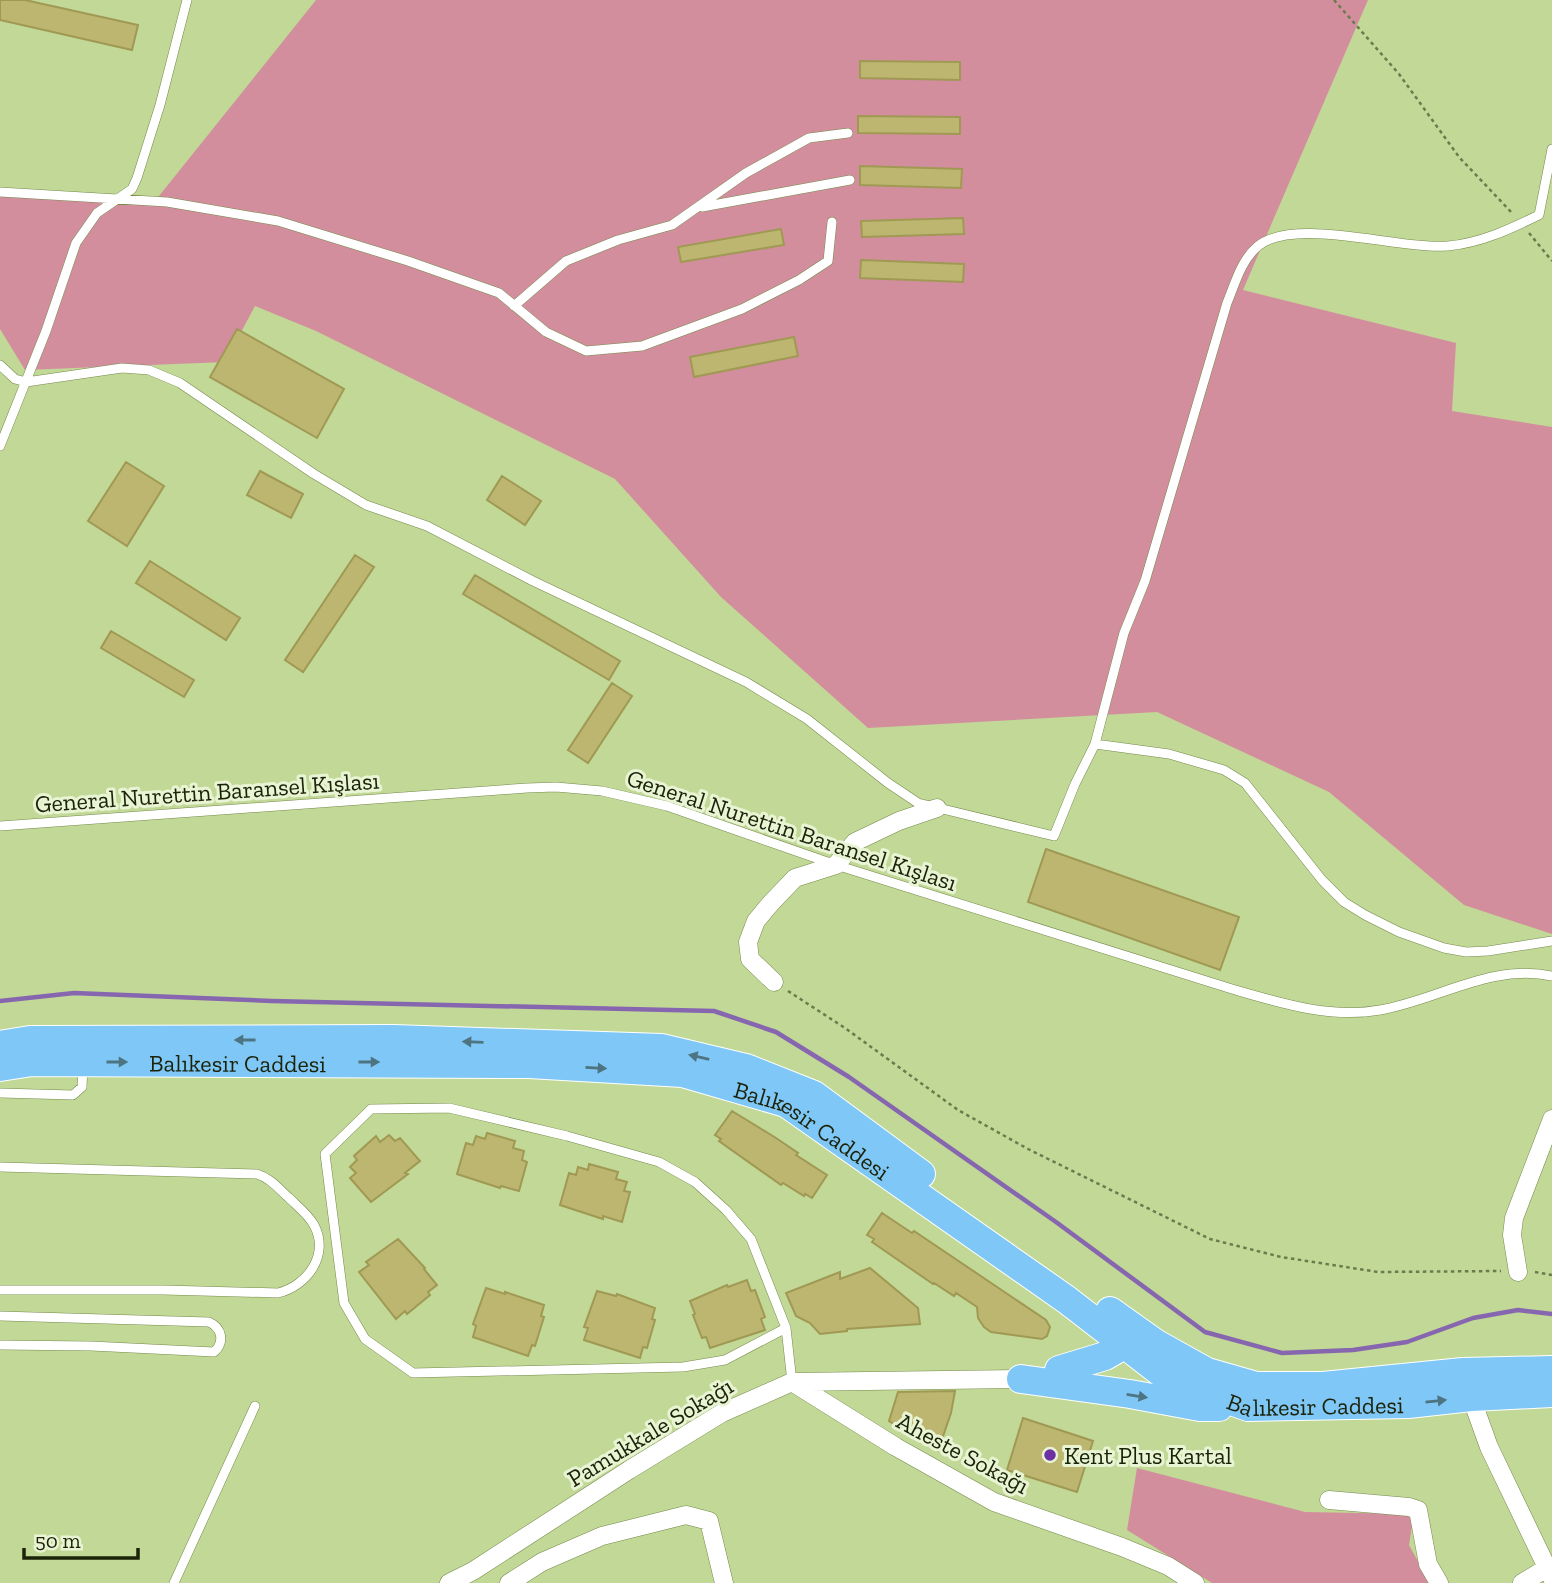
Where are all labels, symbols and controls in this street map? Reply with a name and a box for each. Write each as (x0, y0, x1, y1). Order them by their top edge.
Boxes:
street label: General Nurettin Baransel Kışlası (623, 763, 961, 897)
street label: General Nurettin Baransel Kışlası (34, 765, 380, 819)
one-way arrow (234, 1034, 256, 1046)
one-way arrow (462, 1036, 484, 1047)
street label: Balıkesir Caddesi (149, 1048, 326, 1078)
one-way arrow (688, 1051, 710, 1062)
one-way arrow (106, 1056, 128, 1068)
one-way arrow (358, 1056, 380, 1068)
one-way arrow (586, 1063, 608, 1074)
street label: Balıkesir Caddesi (731, 1074, 896, 1186)
street label: Pamukkale Sokağı (562, 1371, 738, 1493)
street label: Balıkesir Caddesi (1223, 1386, 1404, 1422)
one-way arrow (1126, 1391, 1148, 1402)
one-way arrow (1425, 1395, 1447, 1406)
street label: Aheste Sokağı (892, 1406, 1034, 1500)
place label: Kent Plus Kartal (1064, 1441, 1232, 1470)
marker: Kent Plus Kartal (1042, 1447, 1058, 1463)
scale bar (24, 1516, 138, 1560)
text: 50 m (35, 1528, 81, 1553)

